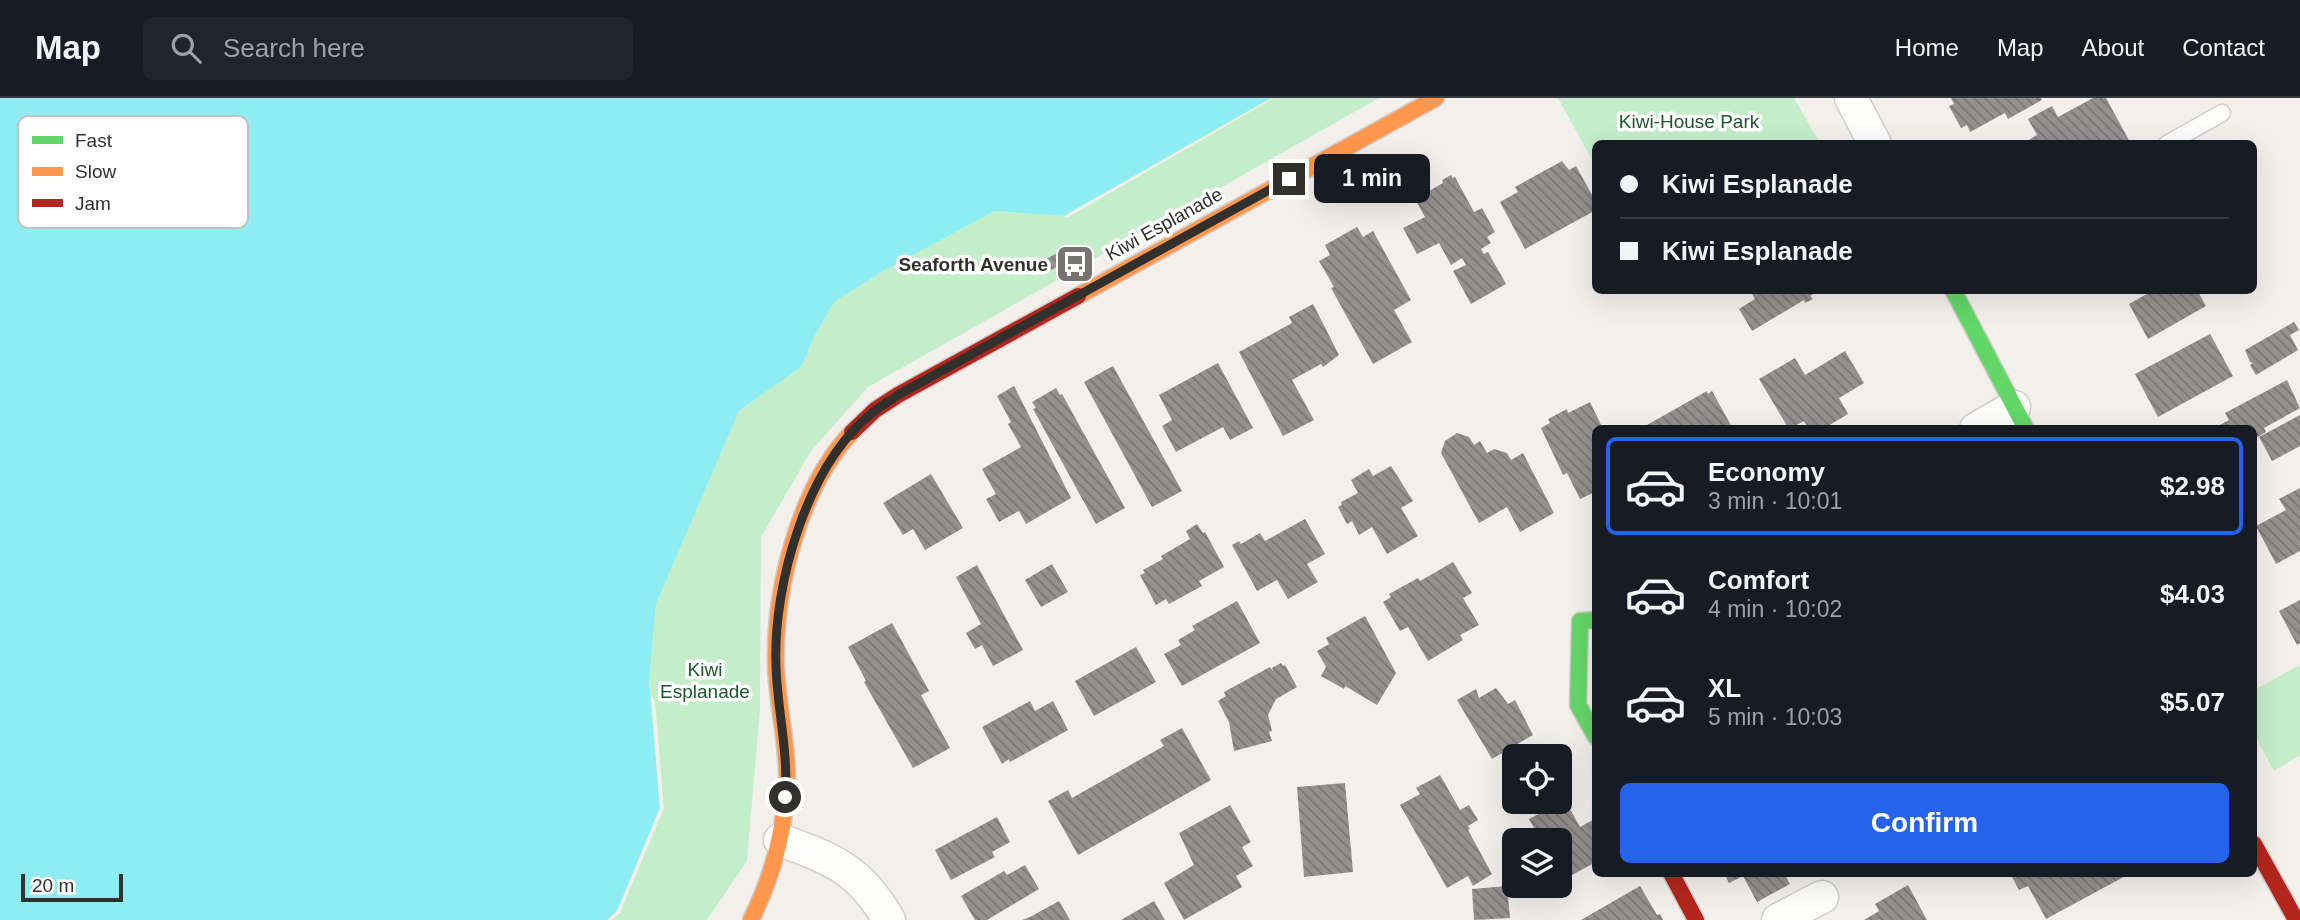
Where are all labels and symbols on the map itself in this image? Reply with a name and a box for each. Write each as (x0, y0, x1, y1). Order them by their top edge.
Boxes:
park label: Kiwi-House Park (1619, 111, 1760, 132)
legend (18, 116, 248, 228)
text: Fast (75, 130, 113, 151)
callout: 1 min (1314, 154, 1429, 204)
text: Slow (75, 161, 116, 182)
route end (1273, 163, 1305, 195)
street label: Kiwi Esplanade (1102, 183, 1226, 265)
text: Jam (75, 193, 111, 214)
bus stop icon: Seaforth Avenue (1054, 243, 1096, 285)
place label: Seaforth Avenue (898, 254, 1048, 275)
park label: Kiwi Esplanade (660, 659, 750, 702)
route start (769, 781, 801, 813)
scale bar (21, 871, 122, 903)

